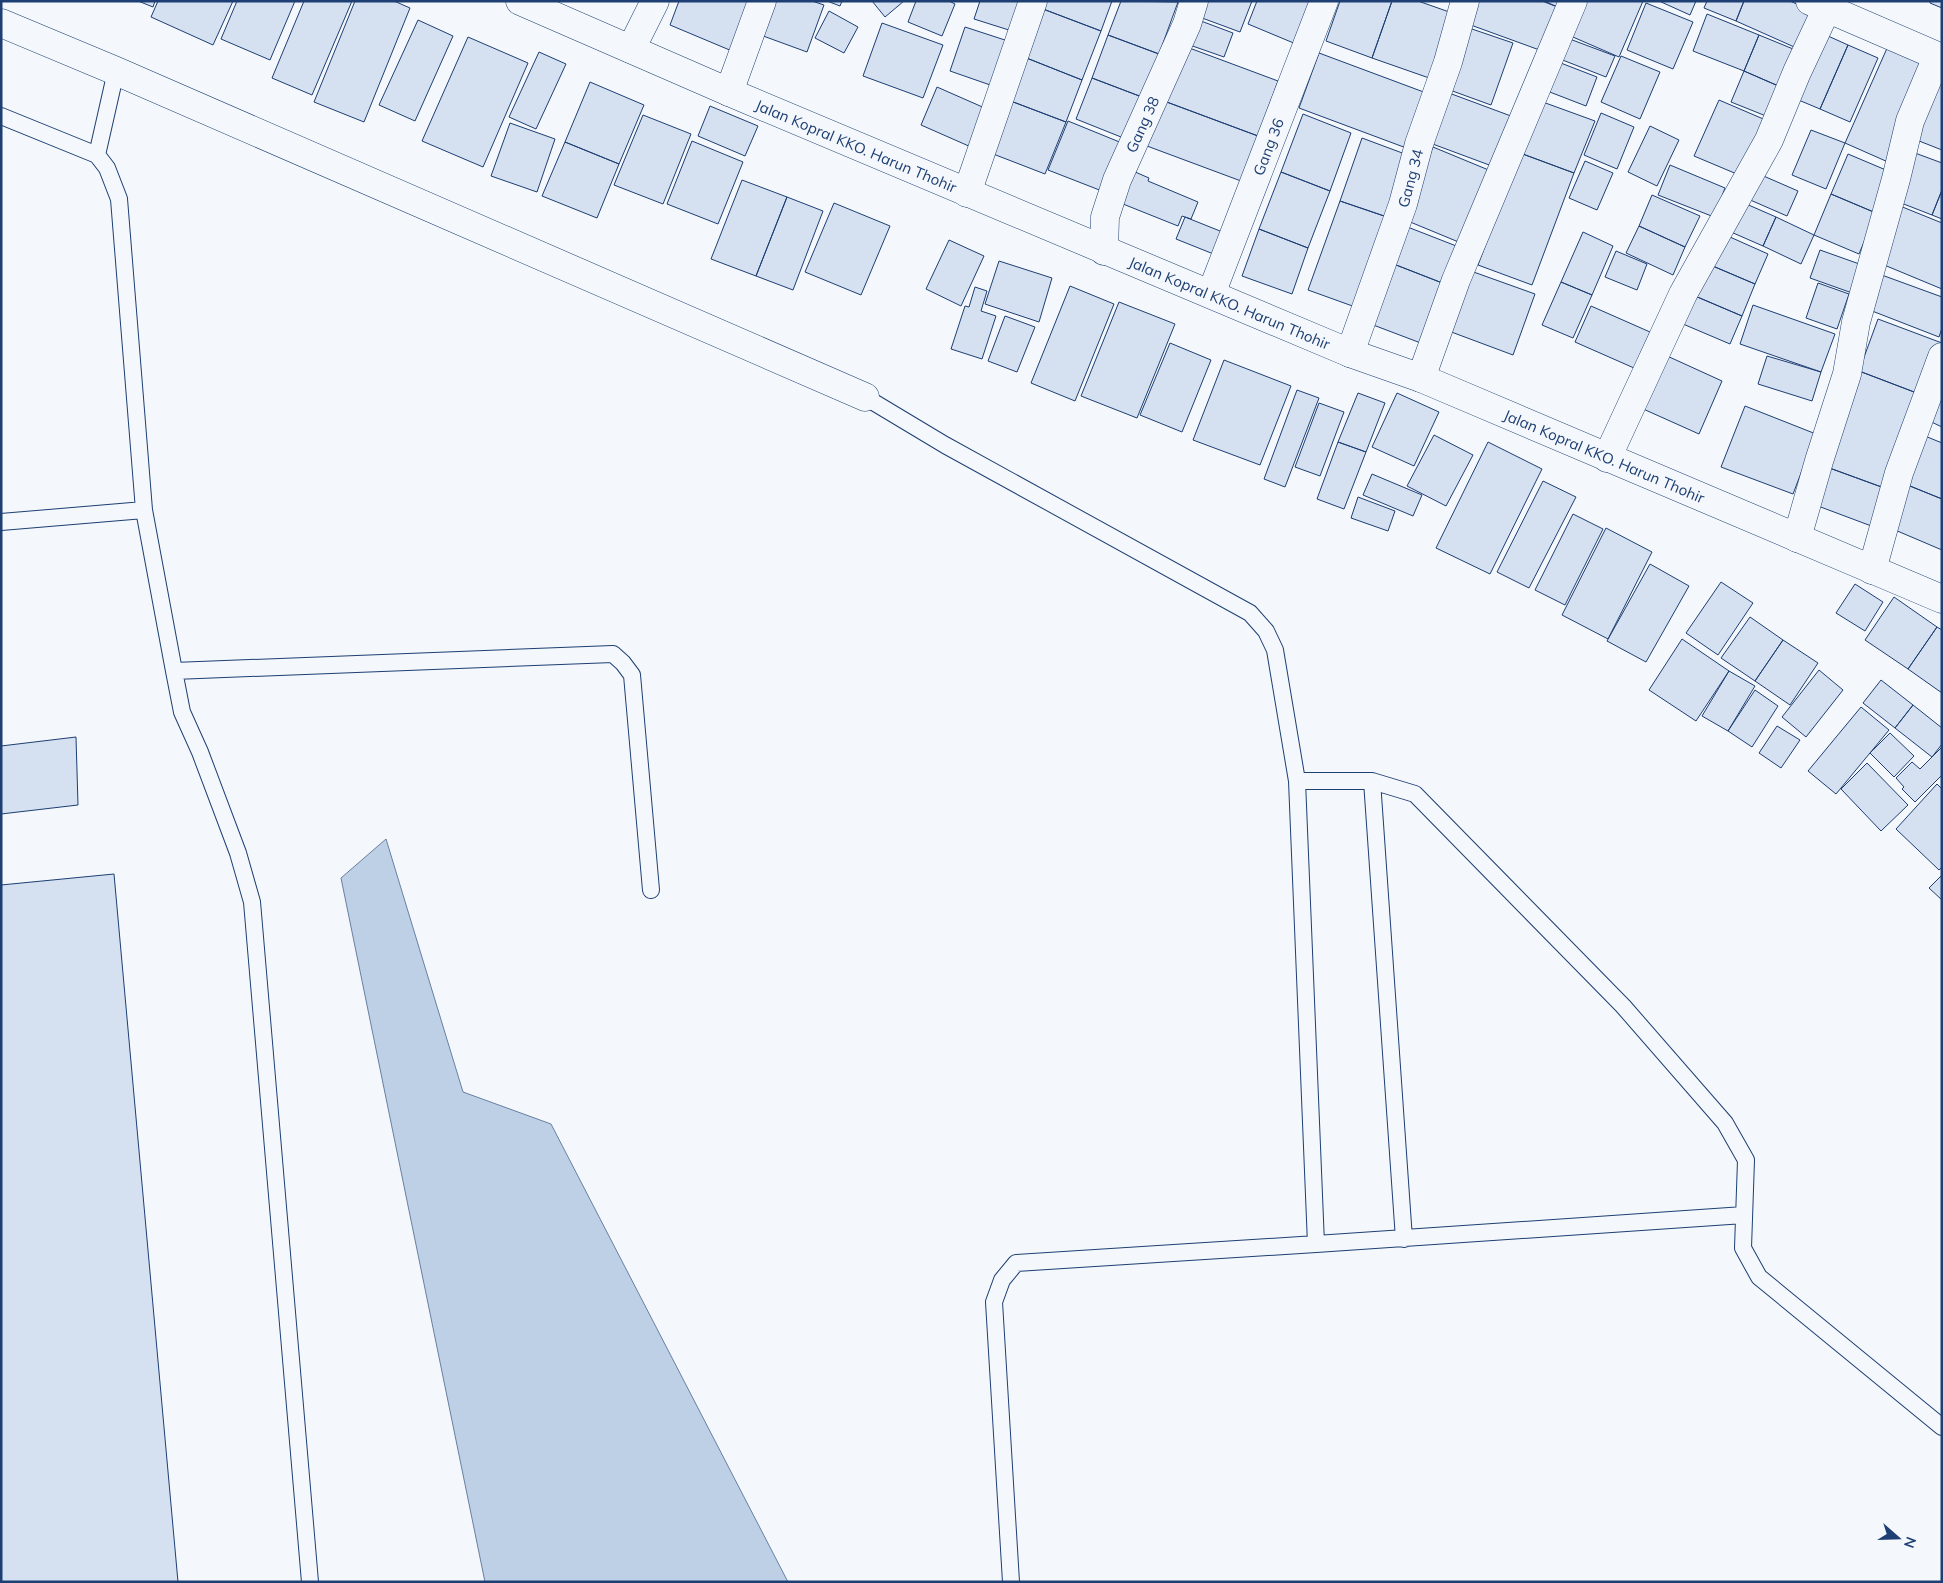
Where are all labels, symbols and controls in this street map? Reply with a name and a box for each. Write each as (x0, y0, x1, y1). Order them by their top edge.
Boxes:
street label: Gang 38 (1121, 93, 1163, 155)
street label: Jalan Kopral KKO. Harun Thohir (753, 95, 960, 196)
street label: Gang 36 (1248, 115, 1287, 178)
street label: Gang 34 (1393, 147, 1427, 209)
street label: Jalan Kopral KKO. Harun Thohir (1126, 252, 1334, 353)
street label: Jalan Kopral KKO. Harun Thohir (1501, 405, 1708, 507)
north arrow (1873, 1513, 1923, 1563)
text: N (1900, 1534, 1920, 1550)

